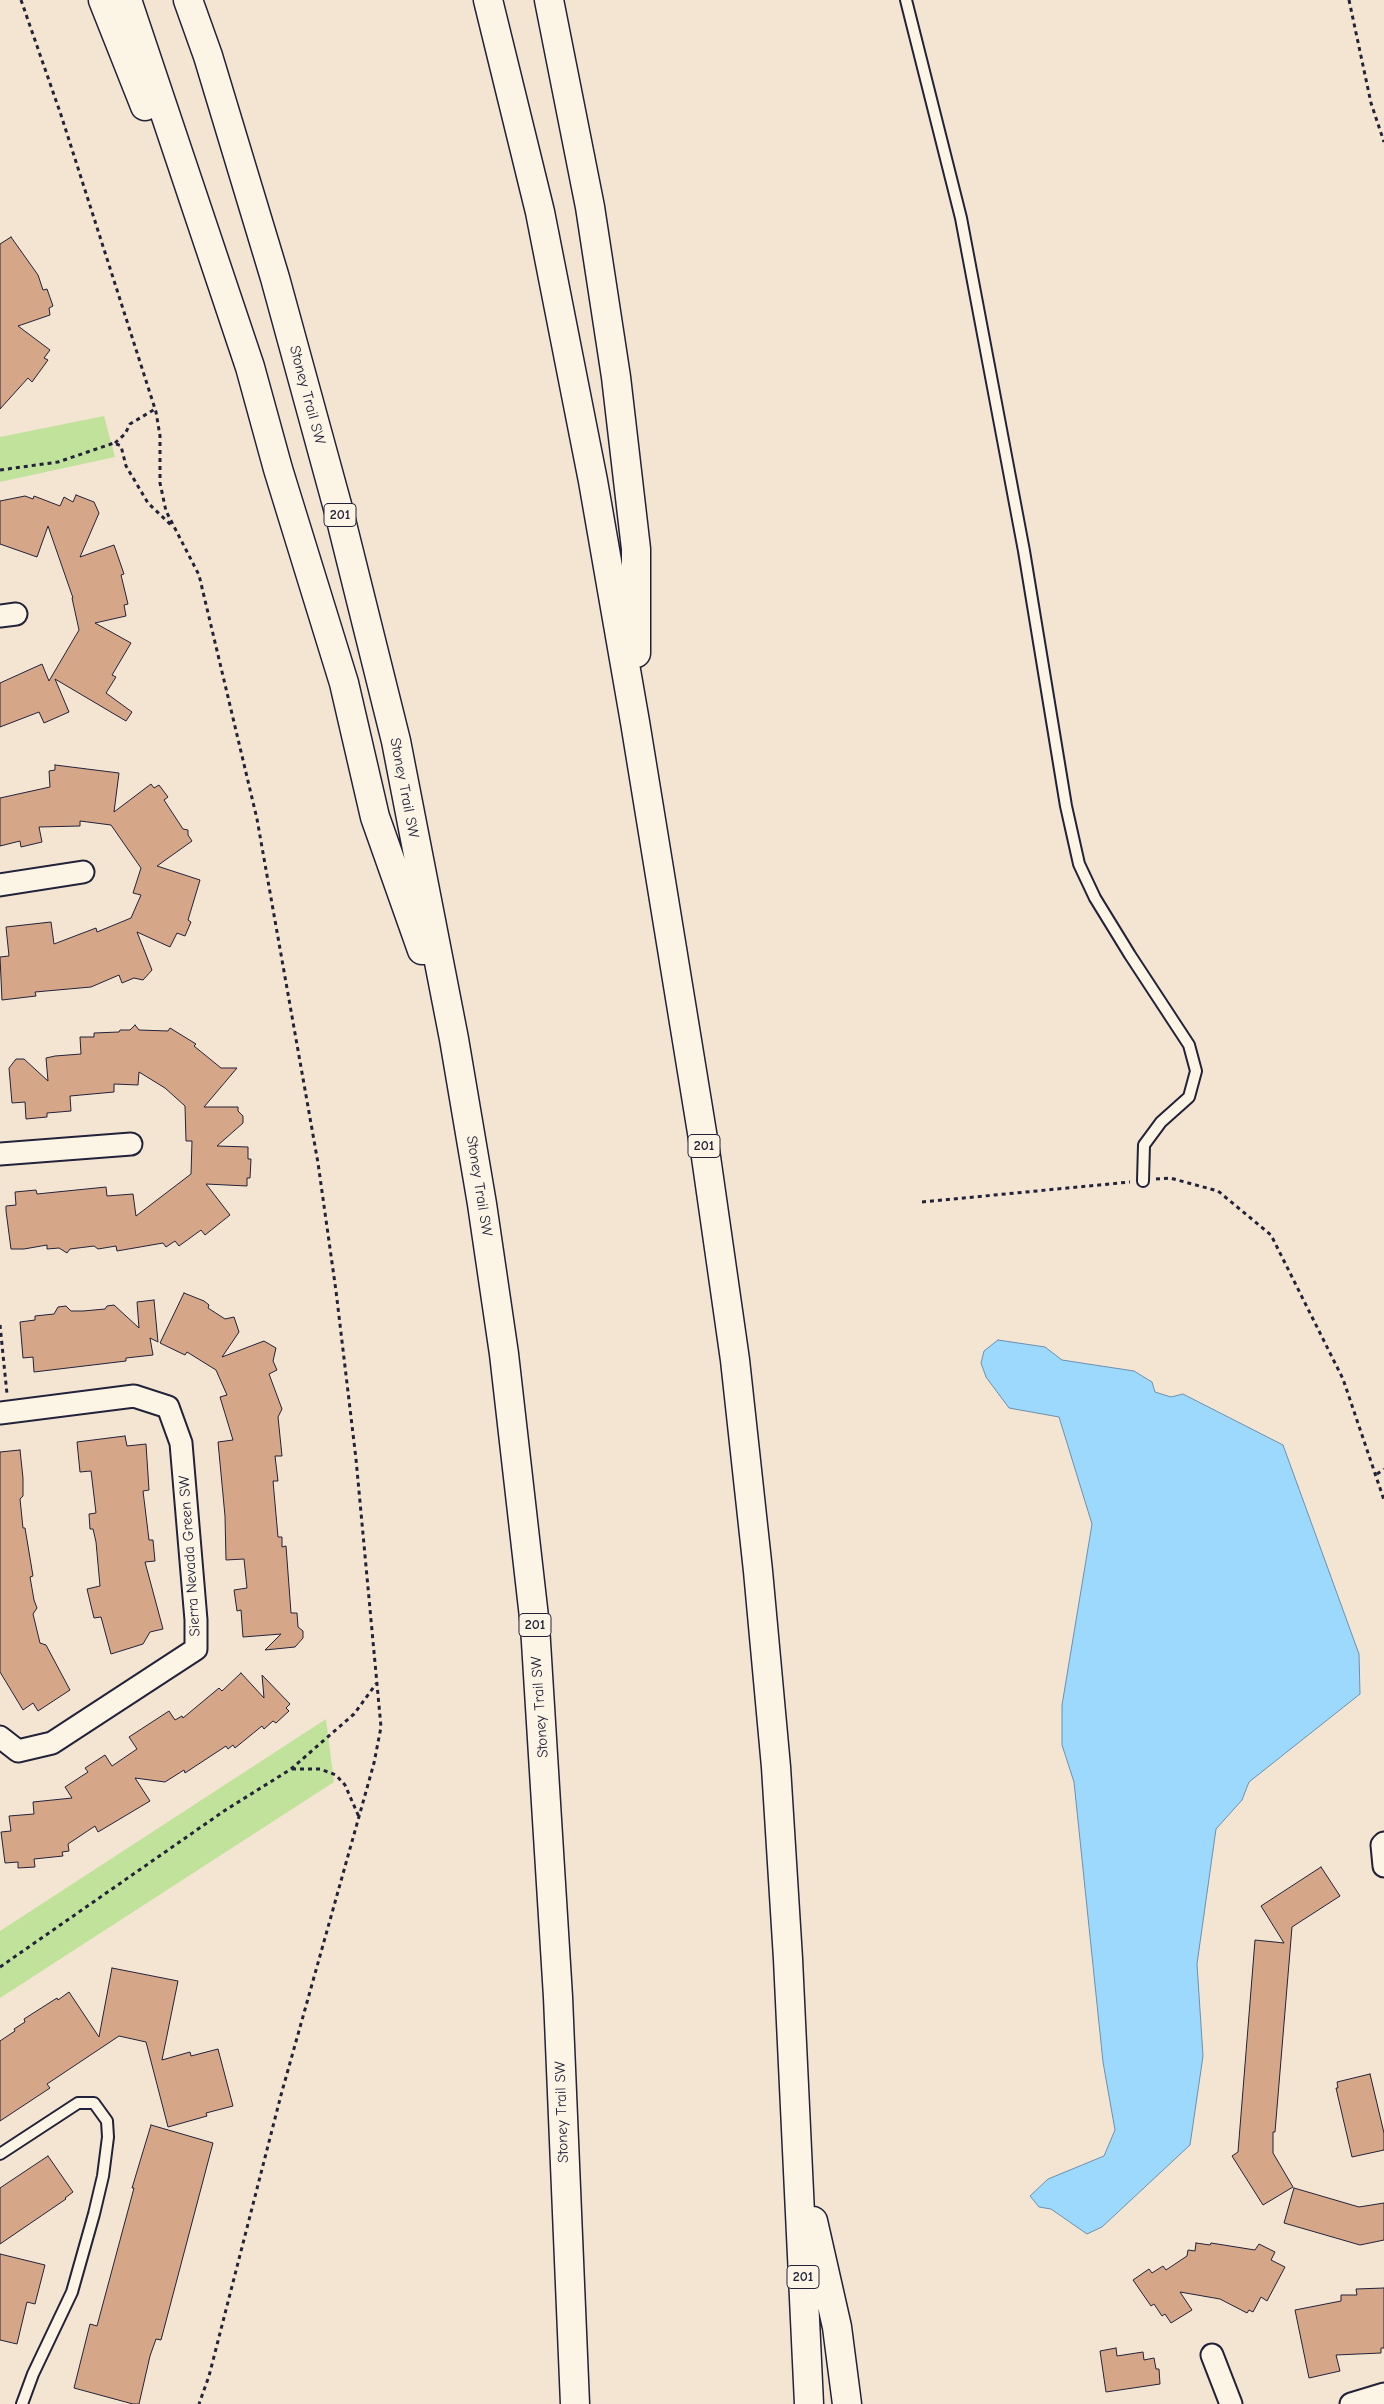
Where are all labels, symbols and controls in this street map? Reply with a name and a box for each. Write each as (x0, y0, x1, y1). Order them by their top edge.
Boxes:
street label: Stoney Trail SW (285, 343, 329, 447)
road number: 201 (324, 504, 356, 526)
street label: Stoney Trail SW (385, 736, 423, 840)
street label: Stoney Trail SW (462, 1134, 496, 1238)
road number: 201 (688, 1134, 720, 1158)
street label: Sierra Nevada Green SW (175, 1475, 205, 1637)
road number: 201 (519, 1614, 551, 1636)
street label: Stoney Trail SW (527, 1656, 553, 1758)
street label: Stoney Trail SW (551, 2061, 573, 2163)
road number: 201 (787, 2266, 819, 2288)

